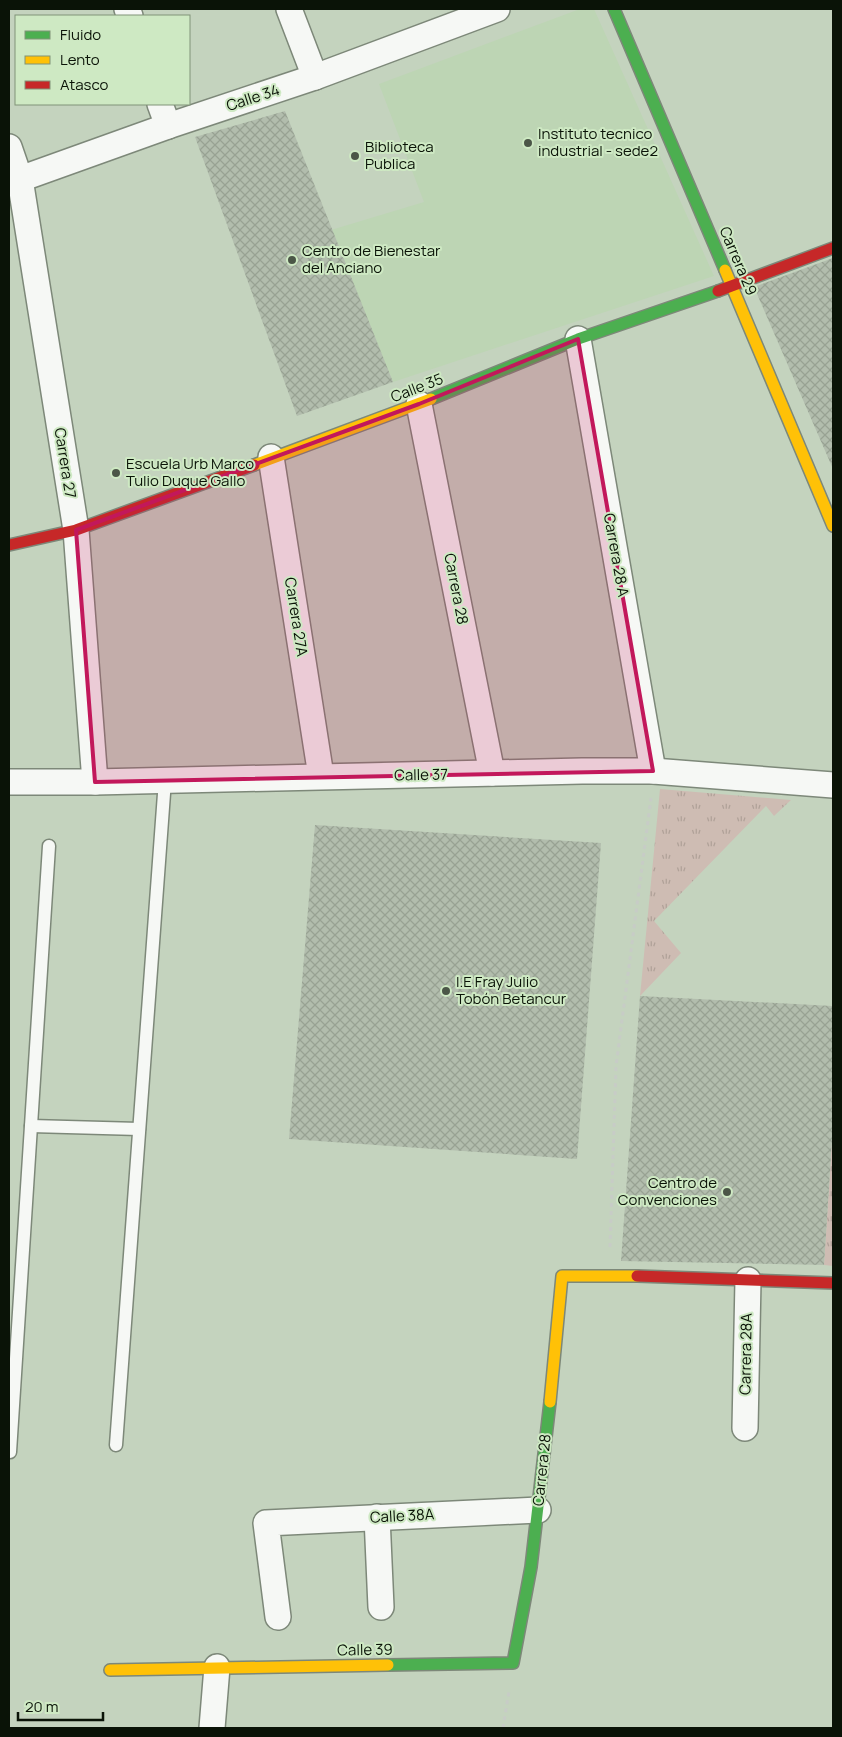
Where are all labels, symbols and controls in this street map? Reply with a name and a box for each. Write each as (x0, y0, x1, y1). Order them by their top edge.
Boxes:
legend (15, 15, 190, 105)
text: Fluido (60, 24, 101, 45)
text: Lento (60, 49, 100, 70)
text: Atasco (60, 74, 108, 95)
street label: Calle 34 (223, 79, 282, 116)
place label: Instituto tecnico industrial - sede2 (538, 123, 658, 161)
place label: Biblioteca Publica (365, 136, 434, 174)
marker: Instituto tecnico industrial - sede2 (522, 137, 534, 149)
marker: Biblioteca Publica (349, 150, 361, 162)
street label: Carrera 29 (715, 223, 762, 298)
place label: Centro de Bienestar del Anciano (302, 240, 441, 278)
marker: Centro de Bienestar del Anciano (286, 254, 298, 266)
street label: Calle 35 (387, 368, 446, 407)
street label: Carrera 27 (50, 426, 81, 500)
place label: Escuela Urb Marco Tulio Duque Gallo (126, 453, 254, 491)
marker: Escuela Urb Marco Tulio Duque Gallo (110, 467, 122, 479)
street label: Carrera 28 A (599, 511, 634, 599)
street label: Carrera 28 (439, 551, 474, 626)
street label: Carrera 27A (280, 576, 313, 659)
street label: Calle 37 (394, 764, 448, 785)
place label: I.E Fray Julio Tobón Betancur (456, 971, 567, 1009)
marker: I.E Fray Julio Tobón Betancur (440, 985, 452, 997)
place label: Centro de Convenciones (618, 1172, 717, 1210)
marker: Centro de Convenciones (721, 1186, 733, 1198)
street label: Carrera 28A (734, 1312, 757, 1395)
street label: Carrera 28 (527, 1433, 556, 1507)
street label: Calle 38A (369, 1503, 435, 1528)
street label: Calle 39 (337, 1639, 393, 1660)
scale bar (18, 1690, 102, 1722)
text: 20 m (25, 1696, 58, 1717)

